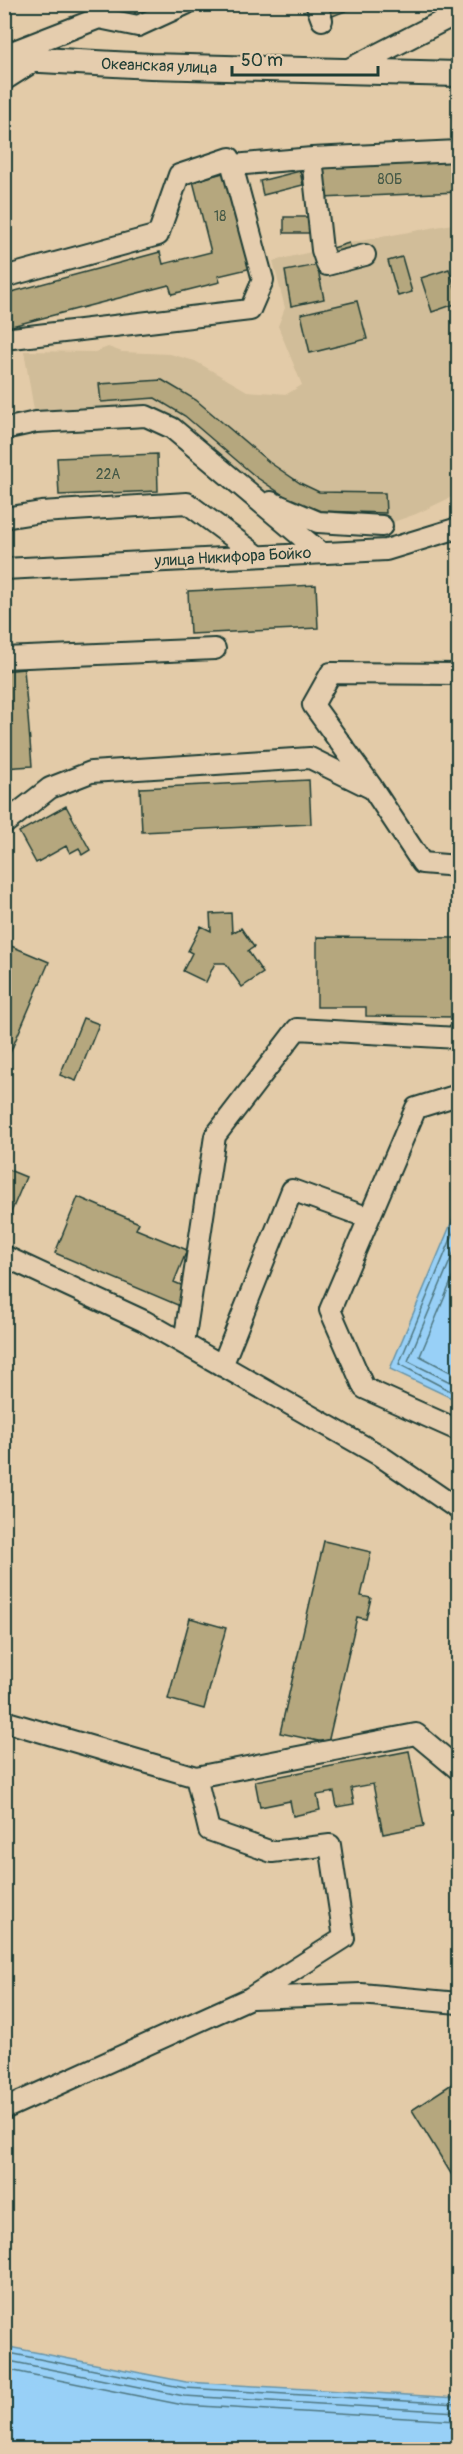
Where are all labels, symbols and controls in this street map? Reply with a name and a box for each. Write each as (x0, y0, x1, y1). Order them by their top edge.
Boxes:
scale bar (232, 39, 378, 77)
text: 50 m (241, 49, 283, 72)
street label: Океанская улица (100, 54, 218, 78)
house number: 80Б (377, 171, 403, 188)
house number: 18 (214, 208, 226, 225)
house number: 22А (96, 466, 120, 483)
street label: улица Никифора Бойко (153, 543, 312, 571)

